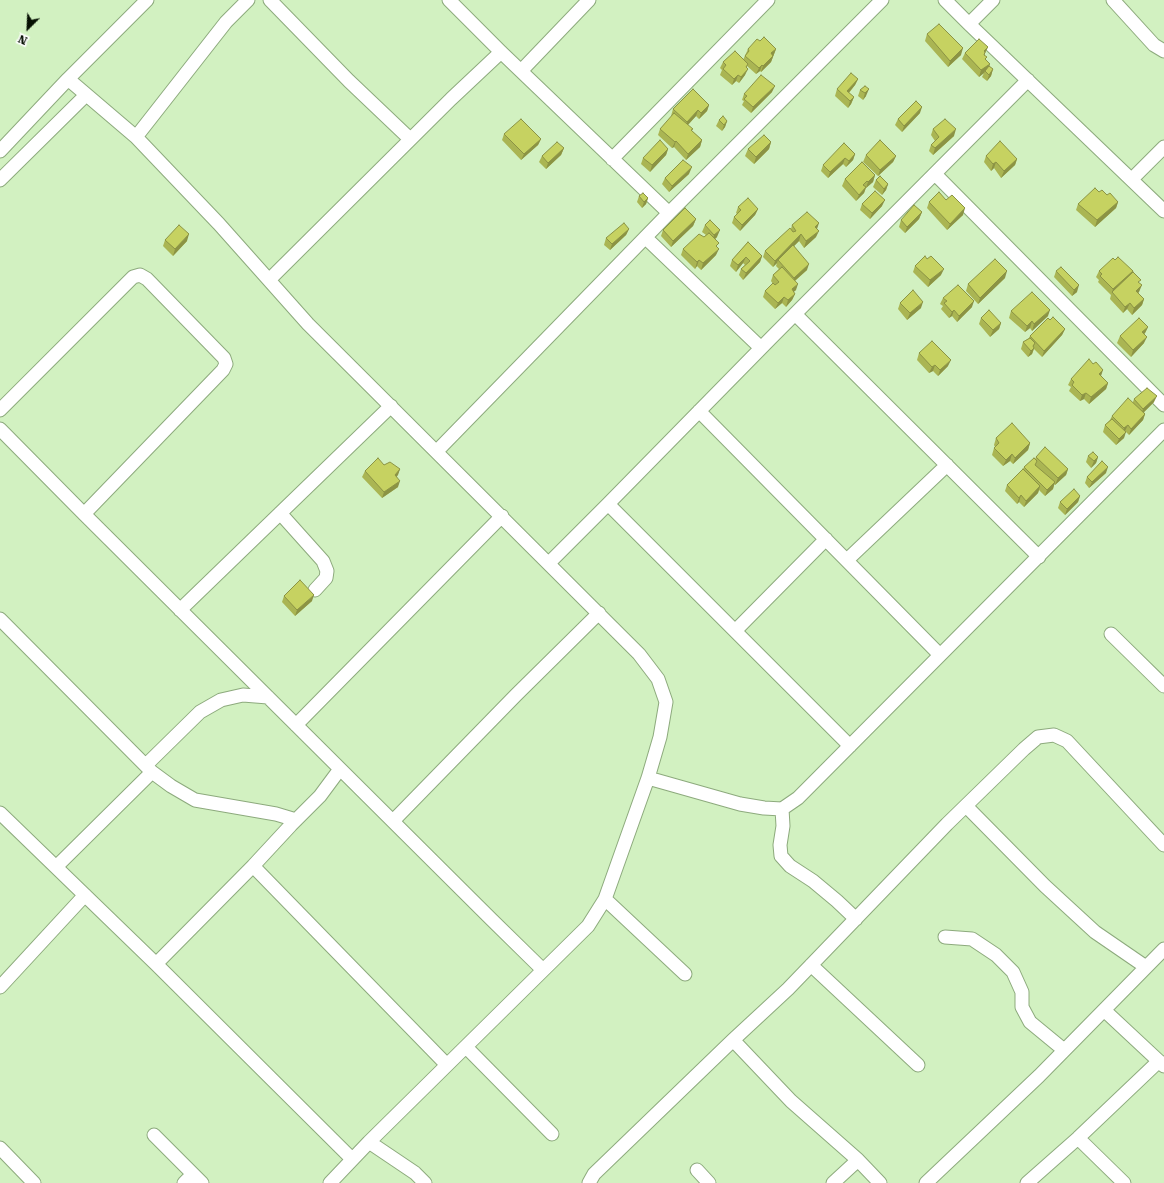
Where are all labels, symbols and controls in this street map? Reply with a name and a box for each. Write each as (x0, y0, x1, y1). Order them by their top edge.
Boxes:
north arrow (8, 8, 48, 48)
text: N (16, 32, 29, 47)

